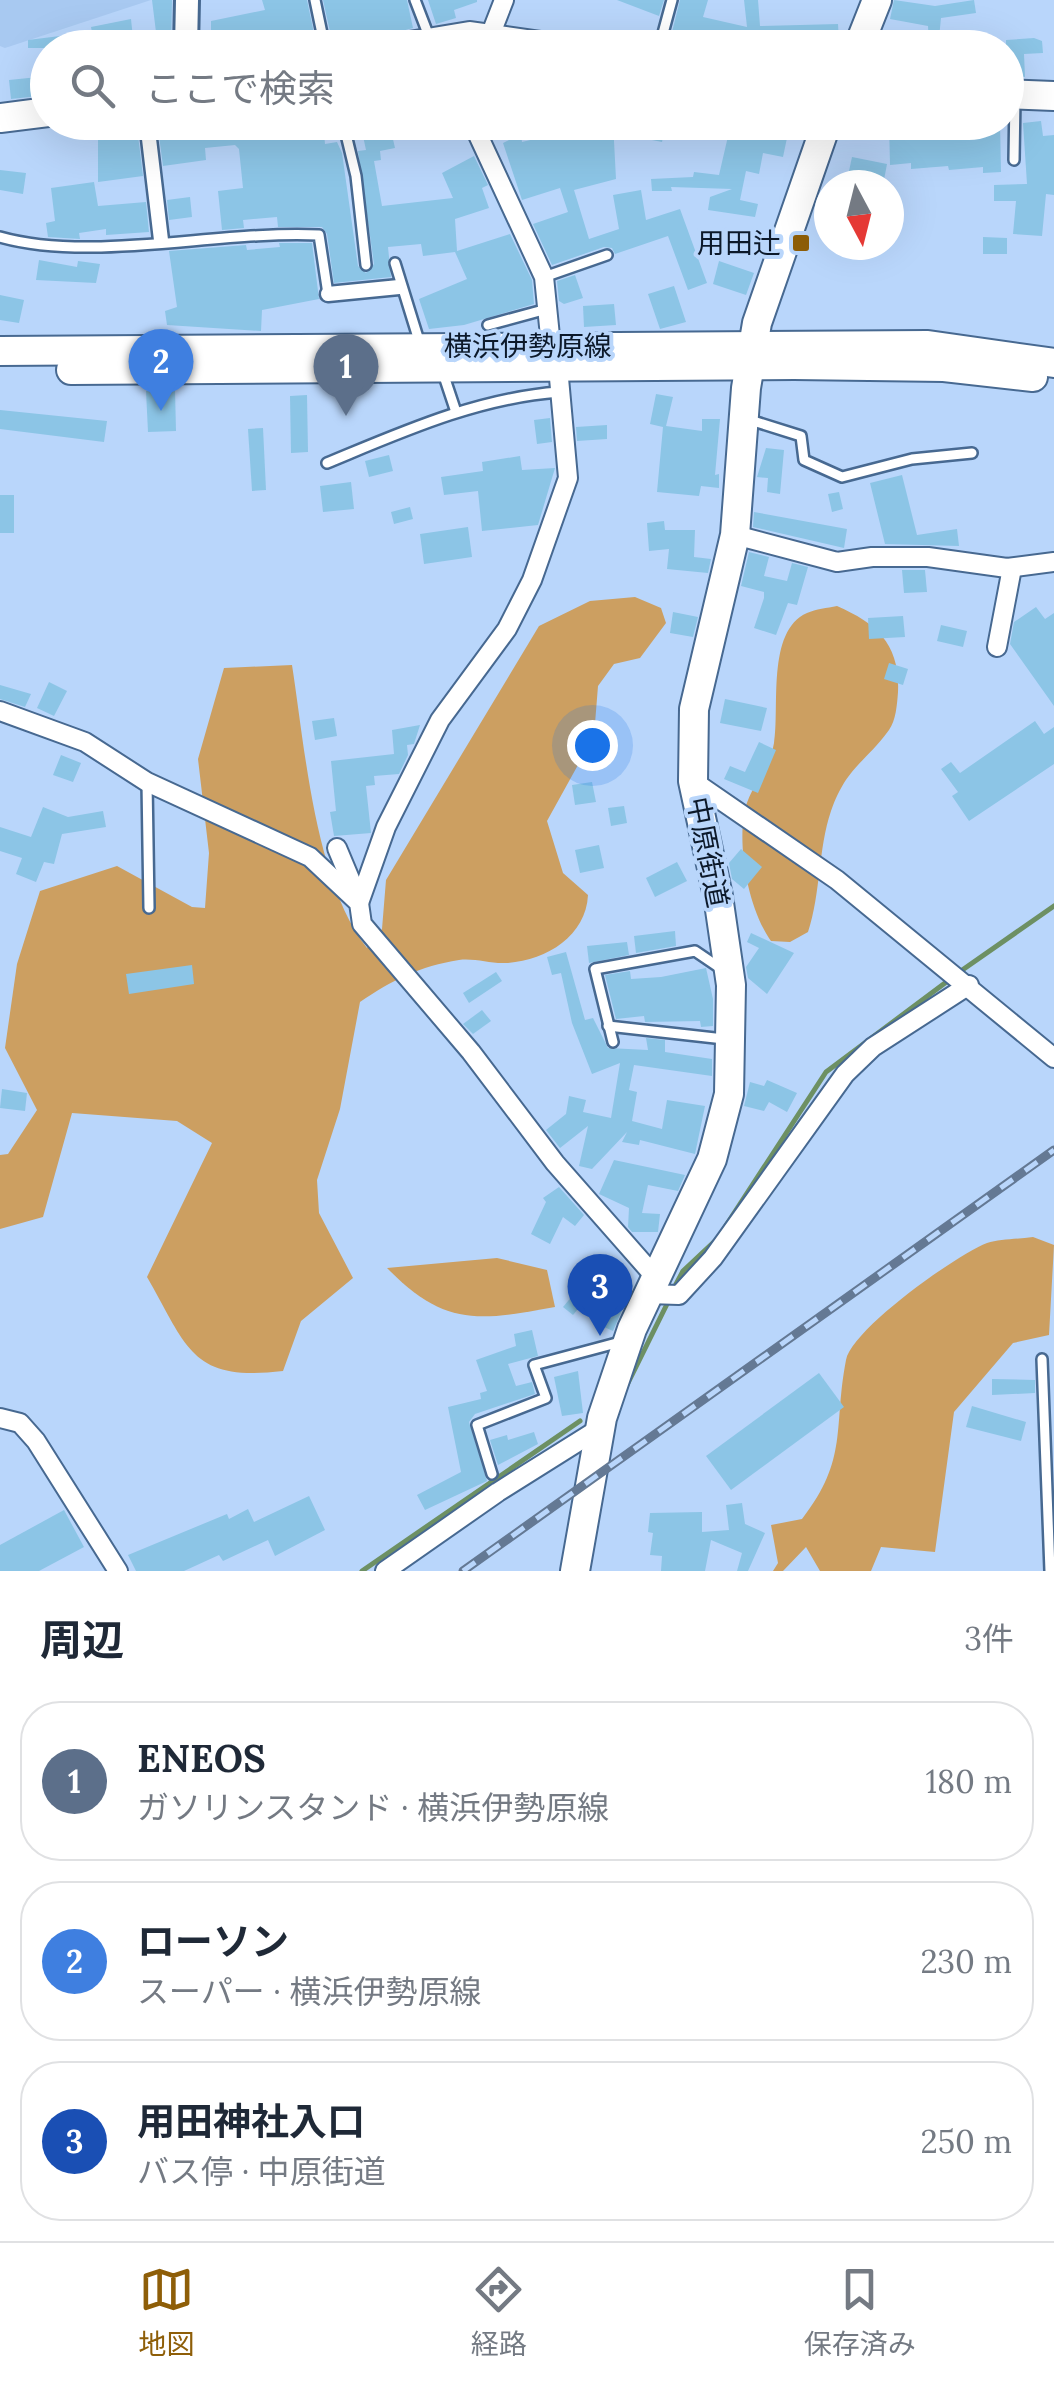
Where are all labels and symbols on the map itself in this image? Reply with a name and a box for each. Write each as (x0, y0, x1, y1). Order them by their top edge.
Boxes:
north arrow (814, 170, 904, 260)
place label: 用田辻 (697, 225, 781, 261)
marker: 用田辻 (790, 232, 812, 254)
pin: 2 (128, 328, 194, 411)
street label: 横浜伊勢原線 (444, 328, 612, 364)
pin: 1 (314, 334, 378, 416)
your location (567, 720, 618, 771)
street label: 中原街道 (680, 794, 736, 910)
pin: 3 (568, 1254, 632, 1336)

